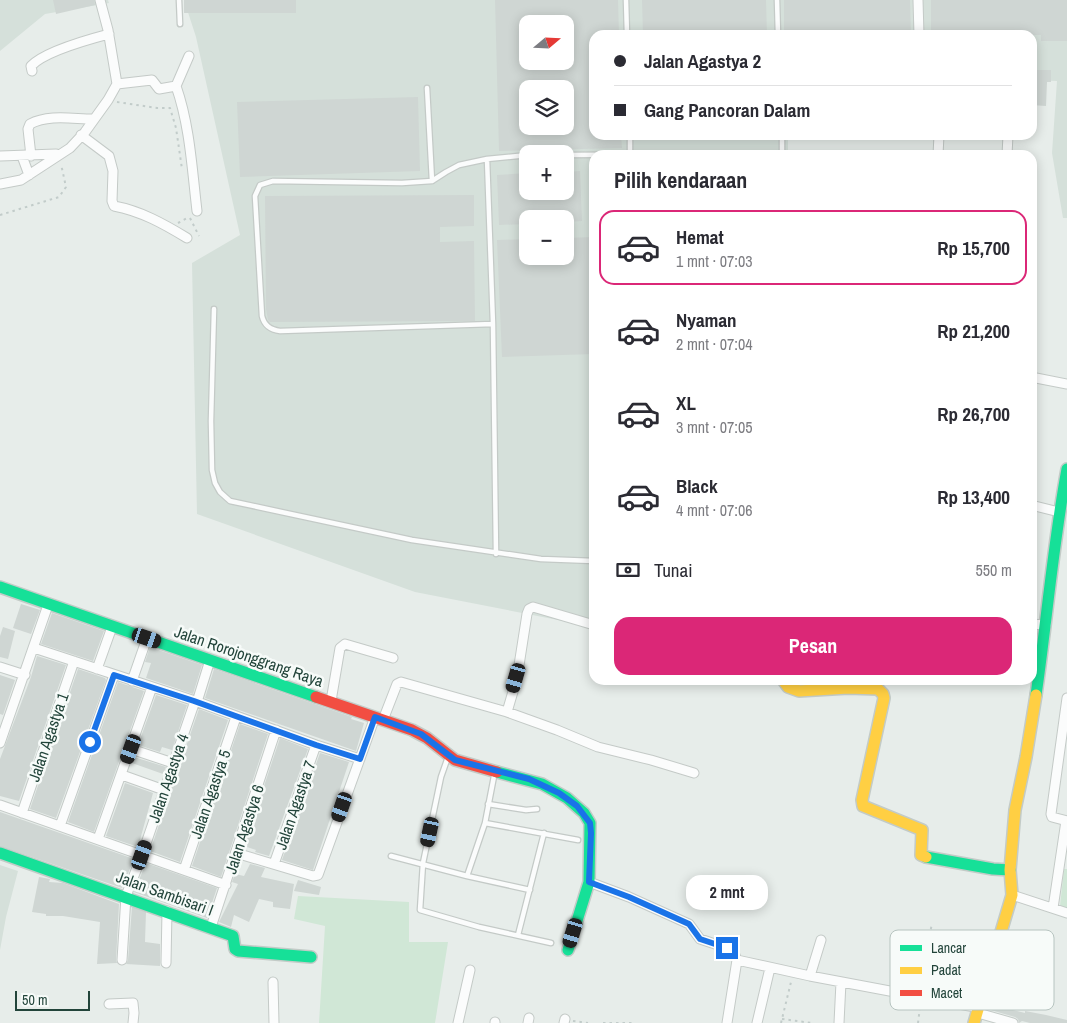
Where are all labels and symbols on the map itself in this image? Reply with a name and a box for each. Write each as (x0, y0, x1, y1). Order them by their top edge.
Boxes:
north arrow (519, 15, 574, 70)
street label: Jalan Rorojonggrang Raya (172, 620, 327, 692)
car (130, 626, 163, 650)
car (504, 662, 527, 694)
street label: Jalan Agastya 1 (23, 689, 74, 784)
route start (79, 731, 101, 753)
street label: Jalan Agastya 4 (143, 731, 193, 825)
car (118, 732, 143, 766)
street label: Jalan Agastya 5 (185, 747, 235, 841)
street label: Jalan Agastya 7 (270, 758, 320, 852)
street label: Jalan Agastya 6 (219, 782, 269, 876)
car (330, 790, 353, 824)
car (419, 816, 440, 848)
car (130, 838, 153, 872)
street label: Jalan Sambisari I (113, 865, 217, 921)
callout: 2 mnt (686, 876, 768, 910)
car (561, 916, 584, 950)
legend (890, 930, 1054, 1010)
route end (716, 937, 738, 959)
text: Lancar (931, 939, 966, 957)
text: Padat (931, 961, 961, 979)
text: Macet (931, 984, 962, 1002)
scale bar (15, 988, 90, 1011)

